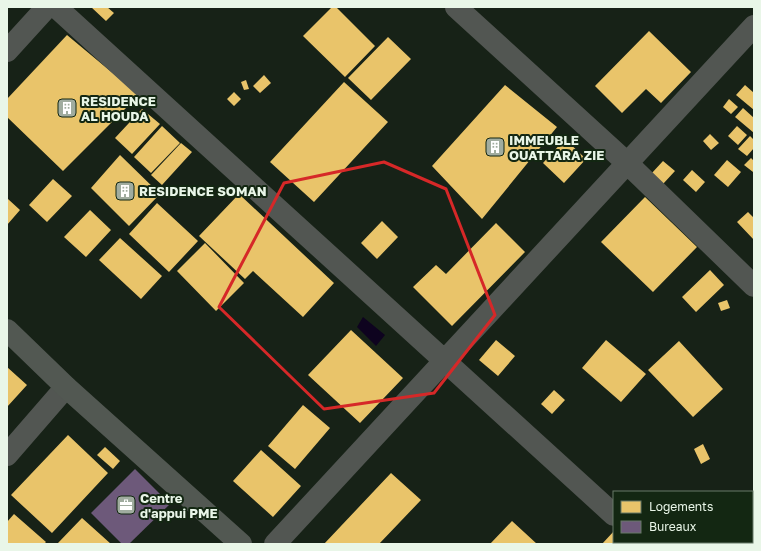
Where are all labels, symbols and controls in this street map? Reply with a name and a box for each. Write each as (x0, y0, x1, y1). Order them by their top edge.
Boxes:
place label: RESIDENCE AL HOUDA (81, 93, 156, 124)
building icon: RESIDENCE AL HOUDA (56, 97, 78, 119)
place label: IMMEUBLE OUATTARA ZIE (509, 132, 604, 163)
building icon: IMMEUBLE OUATTARA ZIE (484, 136, 506, 158)
building icon: RESIDENCE SOMAN (114, 180, 136, 202)
place label: RESIDENCE SOMAN (139, 183, 267, 199)
place label: Centre d'appui PME (140, 490, 218, 521)
legend (613, 491, 753, 543)
office icon: Centre d'appui PME (115, 494, 137, 516)
text: Logements (649, 499, 713, 514)
text: Bureaux (649, 519, 697, 534)

